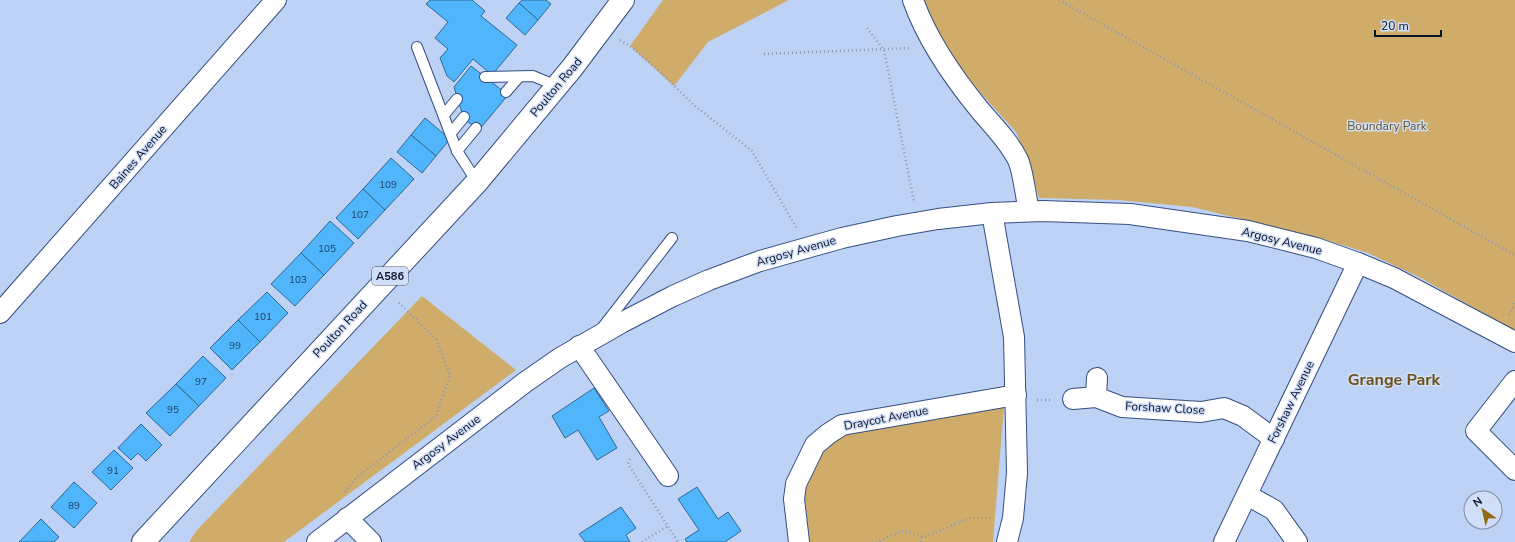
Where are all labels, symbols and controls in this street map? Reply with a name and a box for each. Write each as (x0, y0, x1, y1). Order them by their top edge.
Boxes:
scale bar (1375, 12, 1441, 38)
text: 20 m (1381, 18, 1409, 34)
street label: Poulton Road (526, 54, 586, 120)
park label: Boundary Park (1347, 118, 1428, 134)
street label: Baines Avenue (106, 122, 170, 192)
house number: 109 (379, 178, 397, 192)
house number: 107 (351, 208, 369, 222)
street label: Argosy Avenue (1240, 223, 1324, 259)
street label: Argosy Avenue (754, 232, 838, 270)
house number: 105 (318, 242, 336, 256)
road number: A586 (372, 267, 408, 285)
house number: 103 (289, 273, 307, 287)
street label: Poulton Road (309, 297, 371, 361)
house number: 101 (254, 310, 272, 324)
house number: 99 (229, 339, 241, 353)
street label: Forshaw Avenue (1264, 358, 1318, 446)
district label: Grange Park (1348, 369, 1441, 391)
house number: 97 (195, 375, 207, 389)
street label: Forshaw Close (1125, 398, 1205, 418)
street label: Draycot Avenue (842, 402, 930, 434)
house number: 95 (167, 403, 179, 417)
street label: Argosy Avenue (408, 411, 484, 473)
house number: 91 (107, 464, 119, 478)
north arrow (1463, 490, 1503, 530)
text: N (1470, 494, 1485, 511)
house number: 89 (68, 499, 80, 513)

